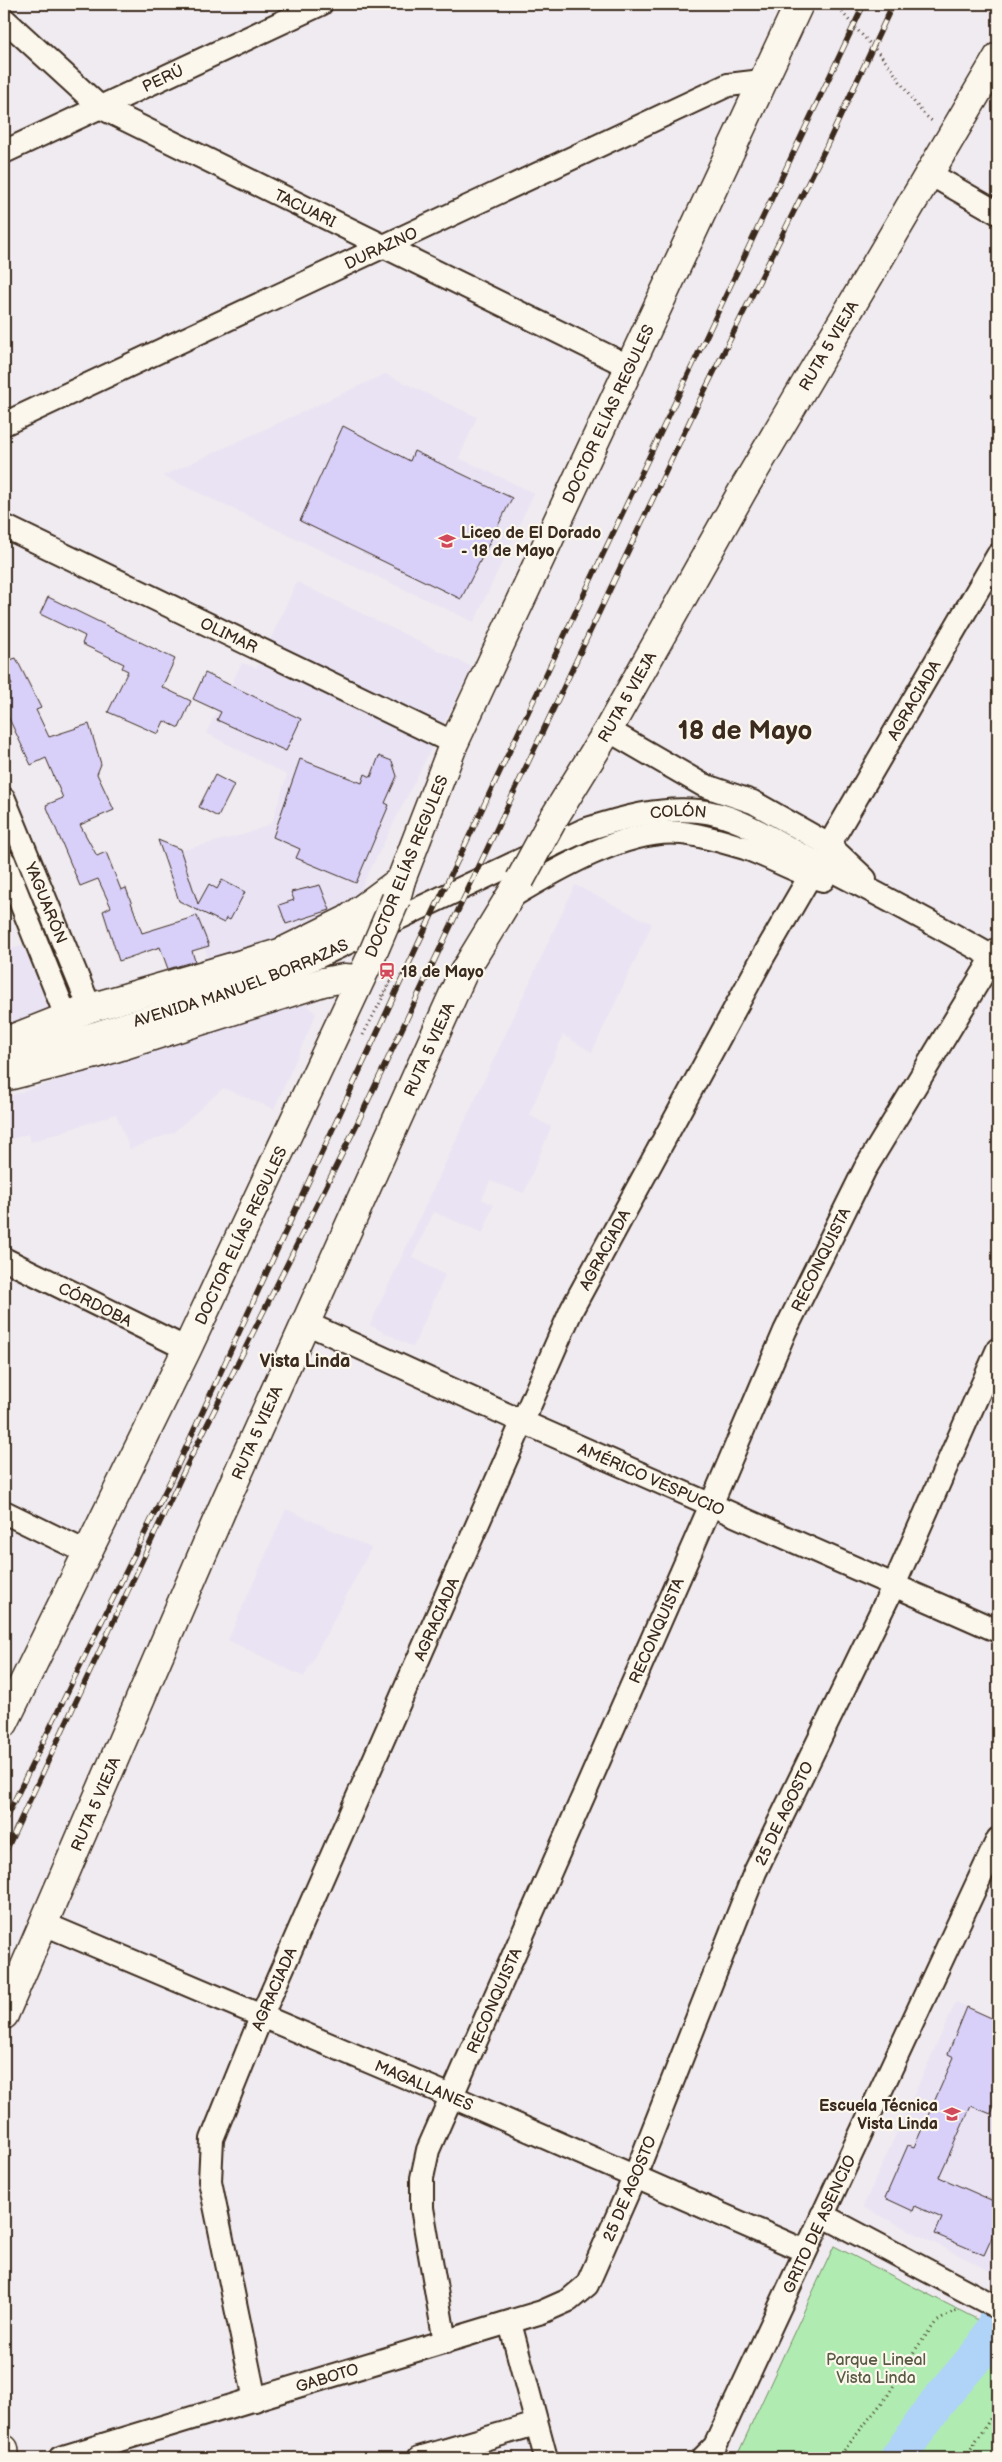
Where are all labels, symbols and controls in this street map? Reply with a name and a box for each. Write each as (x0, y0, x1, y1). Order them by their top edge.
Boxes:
street label: PERÚ (140, 60, 187, 97)
street label: TACUARI (271, 186, 339, 232)
street label: DURAZNO (342, 224, 421, 274)
street label: RUTA 5 VIEJA (796, 298, 863, 395)
street label: DOCTOR ELÍAS REGULES (559, 322, 659, 507)
place label: Liceo de El Dorado - 18 de Mayo (461, 524, 601, 561)
school or university icon: Liceo de El Dorado - 18 de Mayo (437, 531, 457, 551)
street label: OLIMAR (197, 614, 260, 658)
street label: RUTA 5 VIEJA (595, 649, 661, 746)
street label: AGRACIADA (884, 657, 946, 744)
district label: 18 de Mayo (678, 716, 812, 747)
street label: DOCTOR ELÍAS REGULES (360, 772, 453, 960)
street label: COLÓN (649, 800, 707, 824)
street label: YAGUARÓN (20, 859, 70, 947)
street label: AVENIDA MANUEL BORRAZAS (131, 936, 352, 1032)
station icon: 18 de Mayo (377, 961, 397, 981)
place label: 18 de Mayo (401, 963, 484, 982)
street label: RUTA 5 VIEJA (401, 1000, 459, 1100)
street label: DOCTOR ELÍAS REGULES (192, 1144, 292, 1328)
street label: RECONQUISTA (788, 1205, 856, 1315)
street label: AGRACIADA (576, 1206, 635, 1294)
street label: CÓRDOBA (55, 1279, 135, 1332)
district label: Vista Linda (260, 1351, 350, 1372)
street label: RUTA 5 VIEJA (228, 1383, 287, 1483)
street label: AMÉRICO VESPUCIO (575, 1439, 727, 1520)
street label: AGRACIADA (411, 1575, 464, 1664)
street label: RECONQUISTA (626, 1575, 689, 1687)
street label: RUTA 5 VIEJA (68, 1754, 125, 1855)
street label: 25 DE AGOSTO (752, 1759, 818, 1869)
street label: AGRACIADA (249, 1945, 302, 2034)
street label: RECONQUISTA (463, 1945, 527, 2057)
street label: MAGALLANES (371, 2057, 476, 2116)
place label: Escuela Técnica Vista Linda (819, 2097, 938, 2134)
school or university icon: Escuela Técnica Vista Linda (942, 2104, 962, 2124)
street label: 25 DE AGOSTO (599, 2133, 661, 2245)
street label: GRITO DE ASENCIO (779, 2152, 860, 2297)
park label: Parque Lineal Vista Linda (826, 2351, 926, 2388)
street label: GABOTO (294, 2360, 361, 2397)

